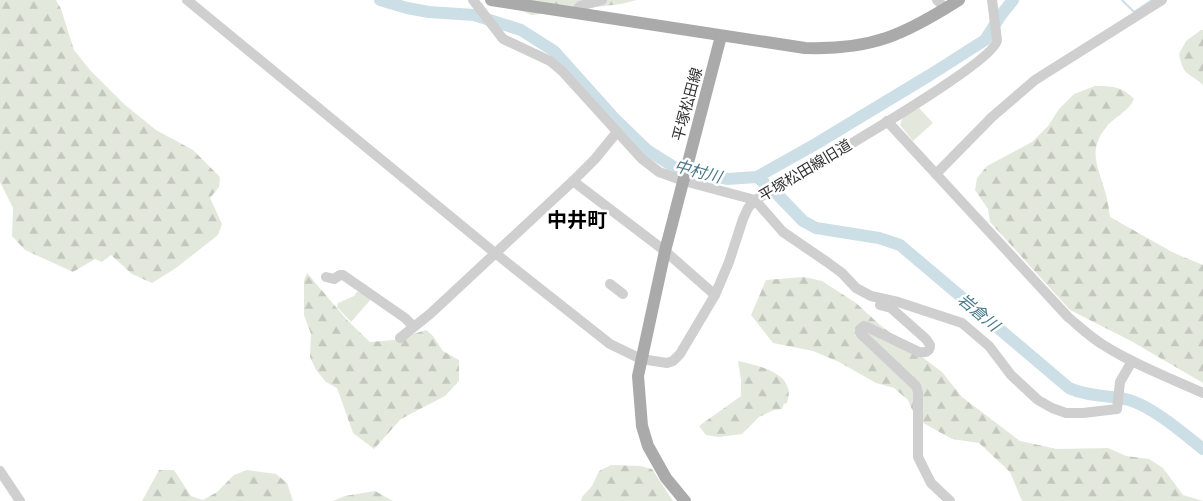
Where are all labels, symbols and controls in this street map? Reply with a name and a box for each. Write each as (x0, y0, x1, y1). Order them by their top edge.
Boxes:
street label: 平塚松田線 (669, 66, 705, 142)
street label: 平塚松田線旧道 (756, 136, 854, 204)
water label: 中村川 (672, 156, 725, 186)
district label: 中井町 (547, 208, 607, 231)
water label: 岩倉川 (955, 290, 1005, 336)

